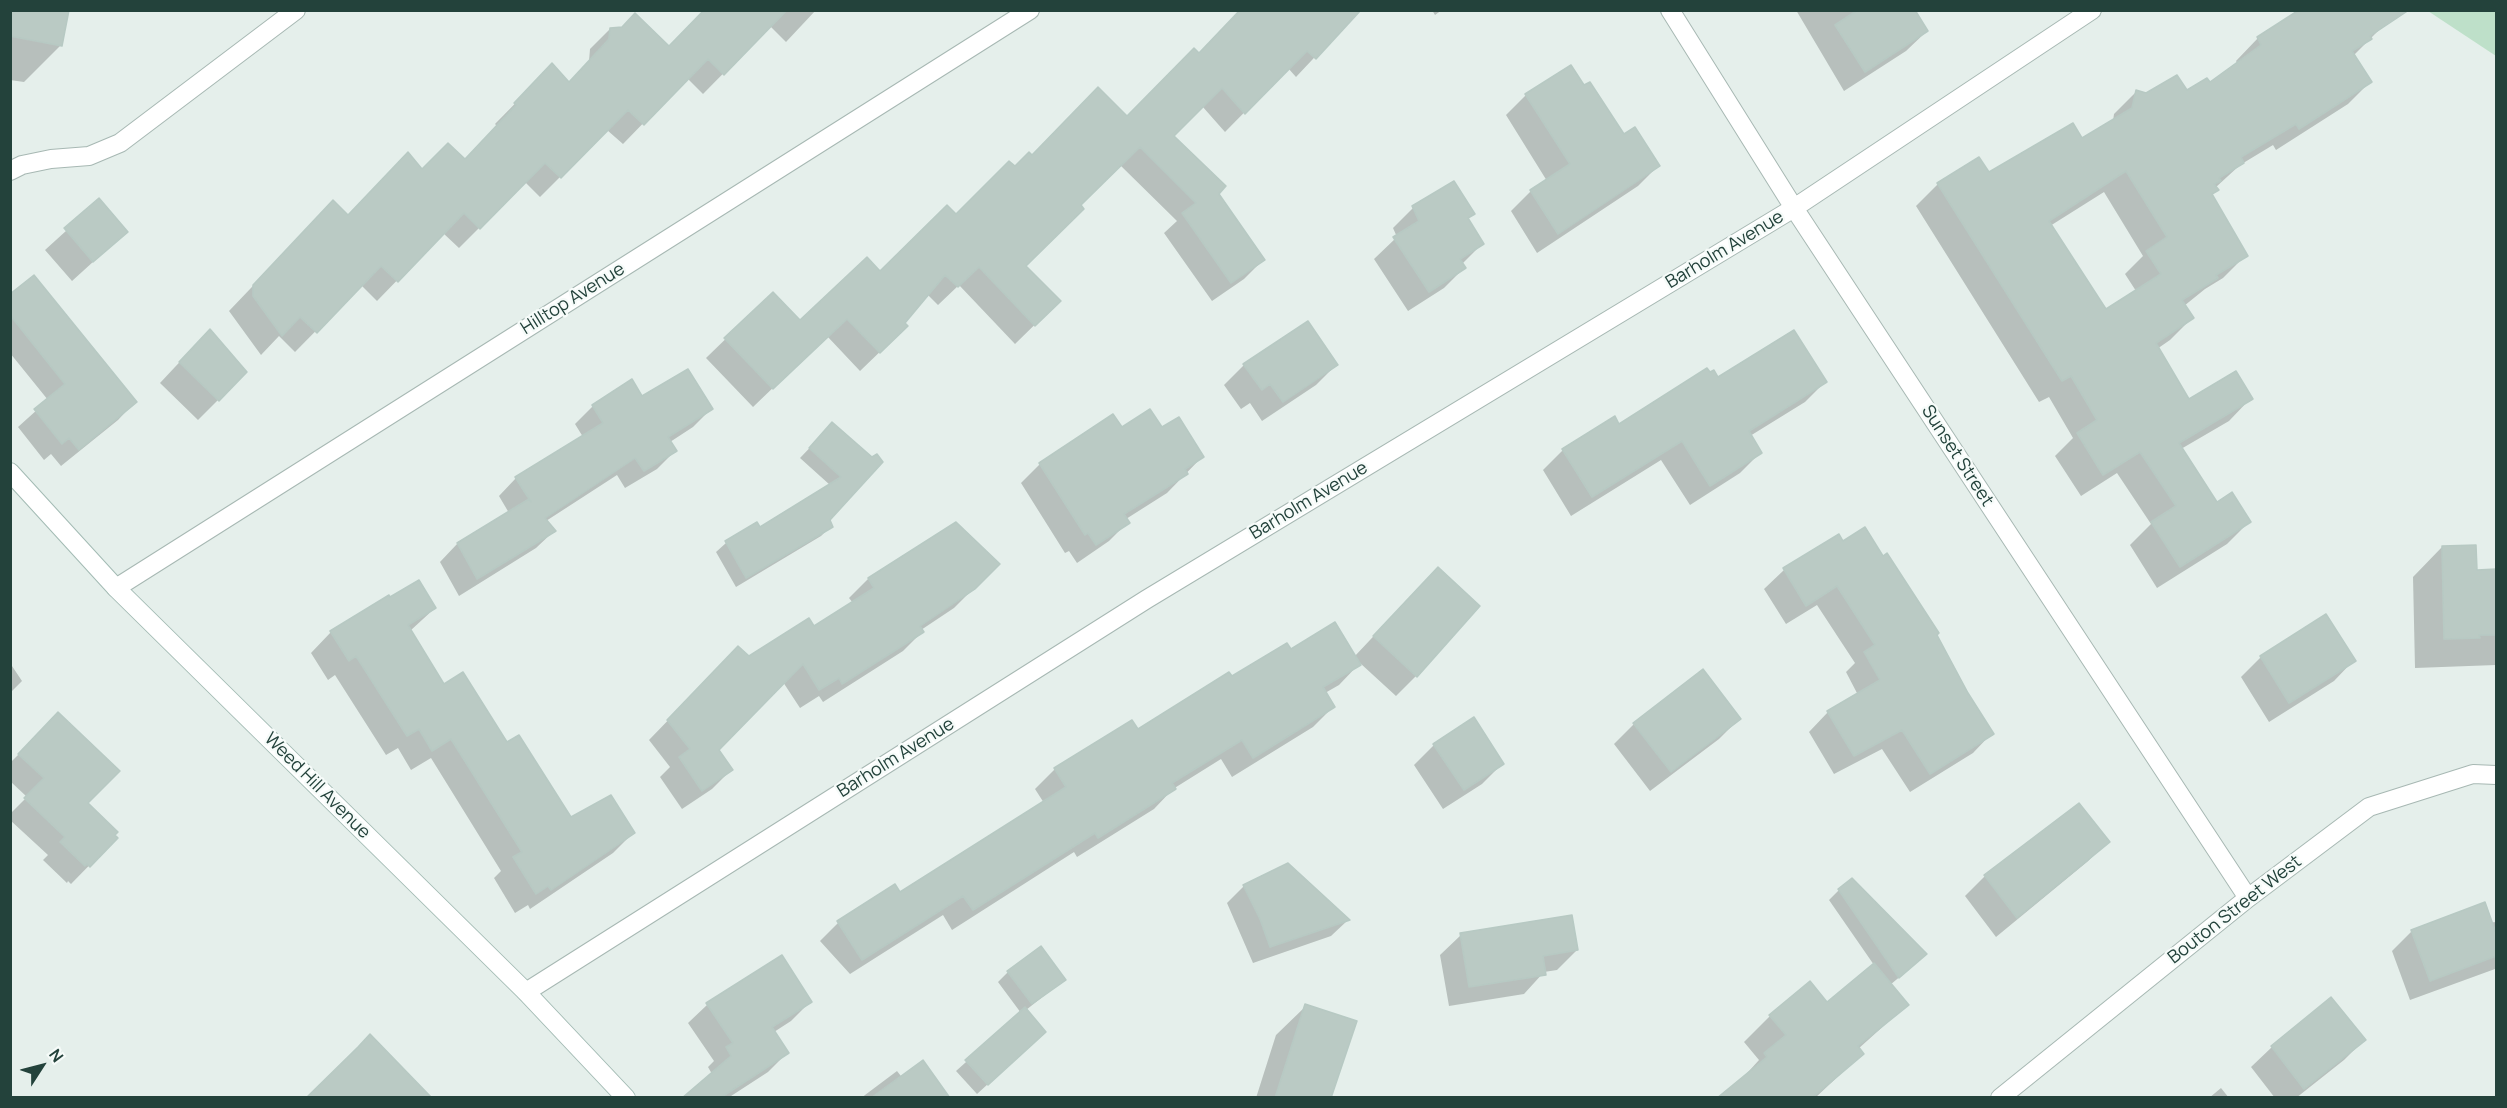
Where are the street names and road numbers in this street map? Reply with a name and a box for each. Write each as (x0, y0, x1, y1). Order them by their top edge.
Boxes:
street label: Barholm Avenue (1662, 206, 1788, 294)
street label: Hilltop Avenue (517, 258, 629, 340)
street label: Sunset Street (1916, 401, 1998, 511)
street label: Barholm Avenue (1246, 457, 1372, 545)
street label: Barholm Avenue (834, 713, 958, 803)
street label: Weed Hill Avenue (259, 728, 375, 844)
street label: Bouton Street West (2164, 851, 2306, 969)

